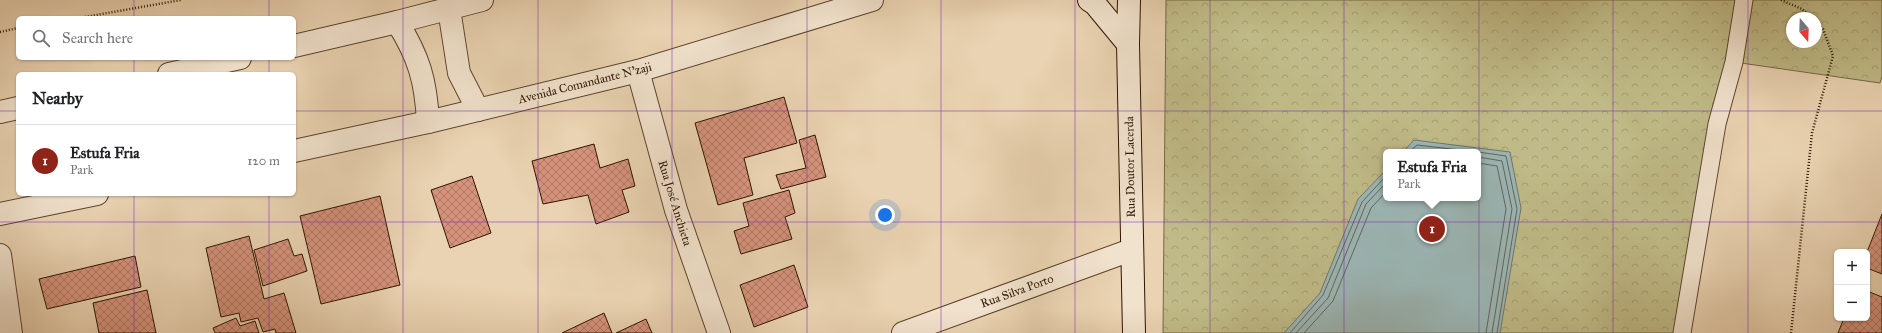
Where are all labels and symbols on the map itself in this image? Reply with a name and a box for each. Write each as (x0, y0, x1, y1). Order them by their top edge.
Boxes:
north arrow (1786, 12, 1822, 48)
street label: Avenida Comandante N'zaji (516, 59, 654, 107)
street label: Rua Doutor Lacerda (1122, 115, 1138, 218)
street label: Rua José Anchieta (654, 158, 695, 249)
your location (875, 205, 895, 225)
pin: 1 (1419, 214, 1445, 244)
street label: Rua Silva Porto (979, 271, 1055, 311)

